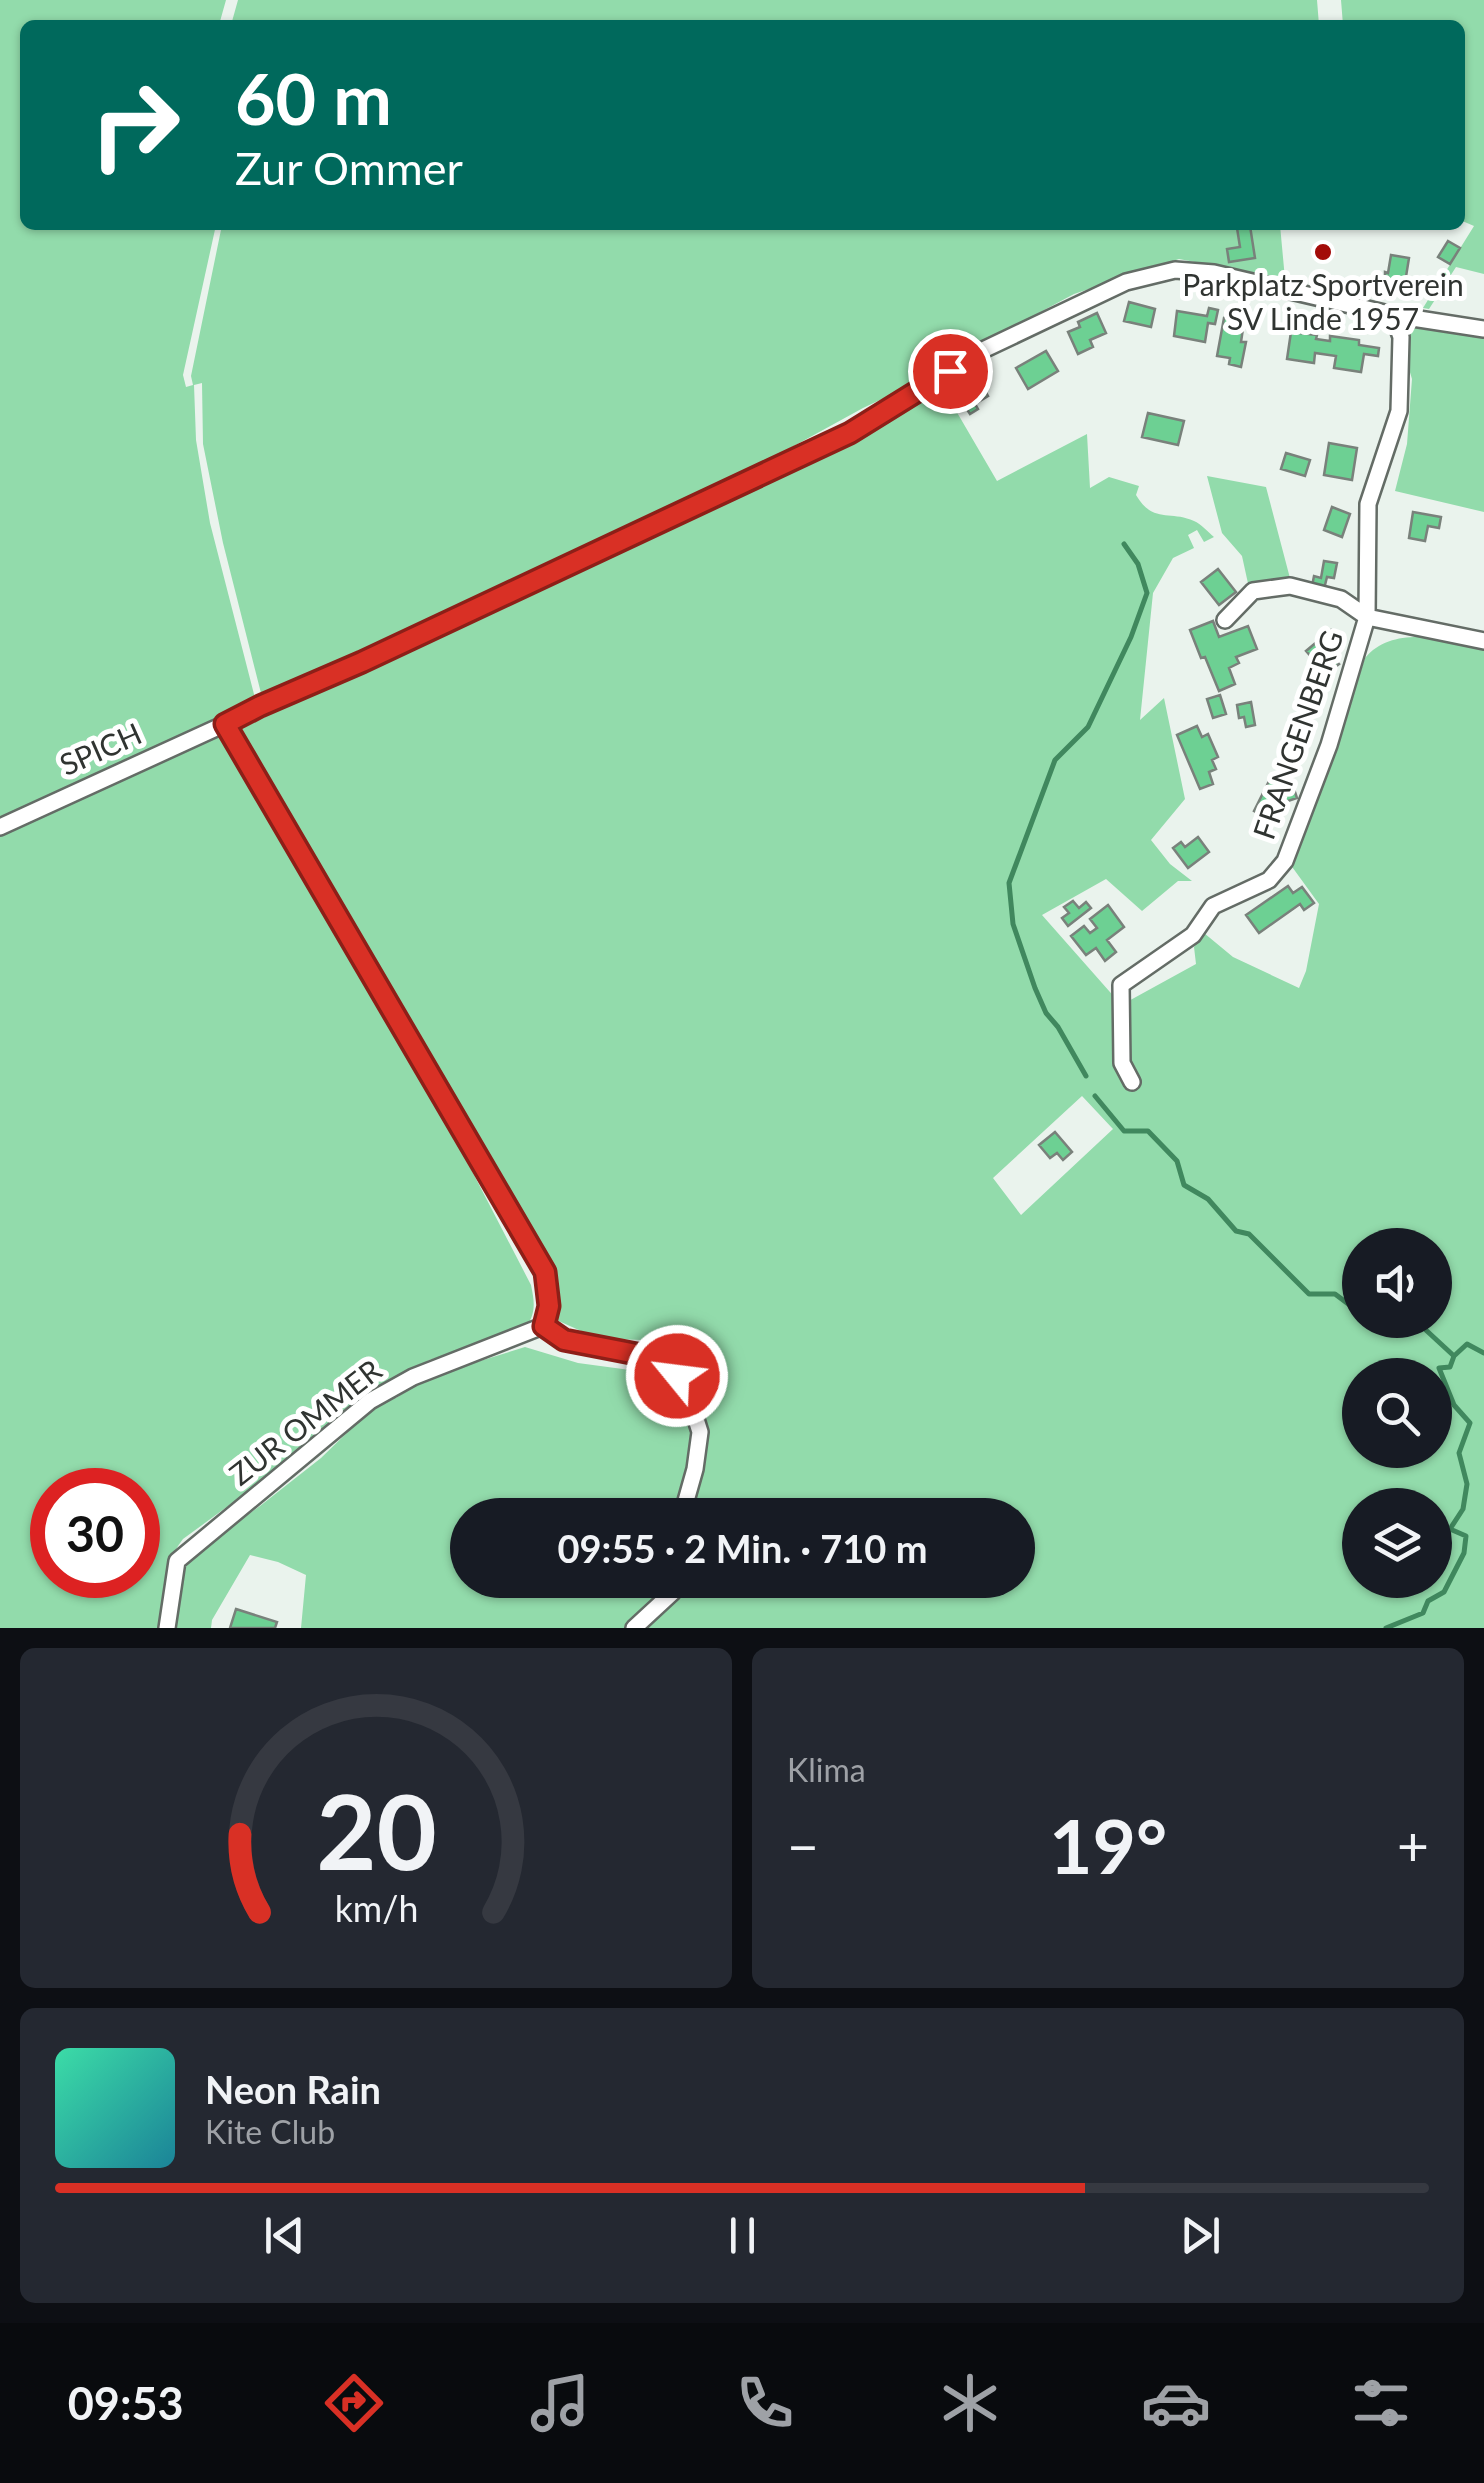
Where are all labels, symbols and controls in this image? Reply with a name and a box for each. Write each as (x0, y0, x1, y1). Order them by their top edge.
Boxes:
text: 60 m (235, 56, 392, 140)
icon: right (70, 60, 200, 190)
text: Zur Ommer (235, 141, 463, 195)
marker: Parkplatz Sportverein SV Linde 1957 (1312, 241, 1334, 263)
place label: Parkplatz Sportverein SV Linde 1957 (1182, 266, 1464, 336)
pin (908, 329, 993, 414)
icon: arrive (923, 344, 978, 399)
street label: FRANGENBERG (1245, 625, 1350, 843)
street label: SPICH (54, 714, 147, 782)
map controls (1342, 1228, 1452, 1598)
button: sound (1342, 1228, 1452, 1338)
position arrow (625, 1324, 729, 1428)
street label: ZUR OMMER (222, 1351, 388, 1492)
button: search (1342, 1358, 1452, 1468)
speed limit sign: 30 (30, 1468, 160, 1598)
button: layers (1342, 1488, 1452, 1598)
text: 09:55 · 2 Min. · 710 m (558, 1525, 927, 1571)
text: Klima (787, 1750, 866, 1789)
text: 20 (316, 1767, 436, 1892)
text: 19° (1049, 1800, 1167, 1890)
text: − (787, 1812, 819, 1878)
text: + (1397, 1812, 1429, 1878)
text: km/h (334, 1887, 418, 1930)
text: Neon Rain (205, 2066, 381, 2112)
text: Kite Club (205, 2112, 335, 2151)
icon: previous (257, 2208, 312, 2263)
icon: pause (715, 2208, 770, 2263)
icon: next (1173, 2208, 1228, 2263)
icon: directions (319, 2368, 389, 2438)
icon: music (525, 2368, 595, 2438)
icon: phone (730, 2368, 800, 2438)
icon: climate (935, 2368, 1005, 2438)
icon: car (1141, 2368, 1211, 2438)
icon: filters (1346, 2368, 1416, 2438)
text: 09:53 (68, 2376, 184, 2430)

